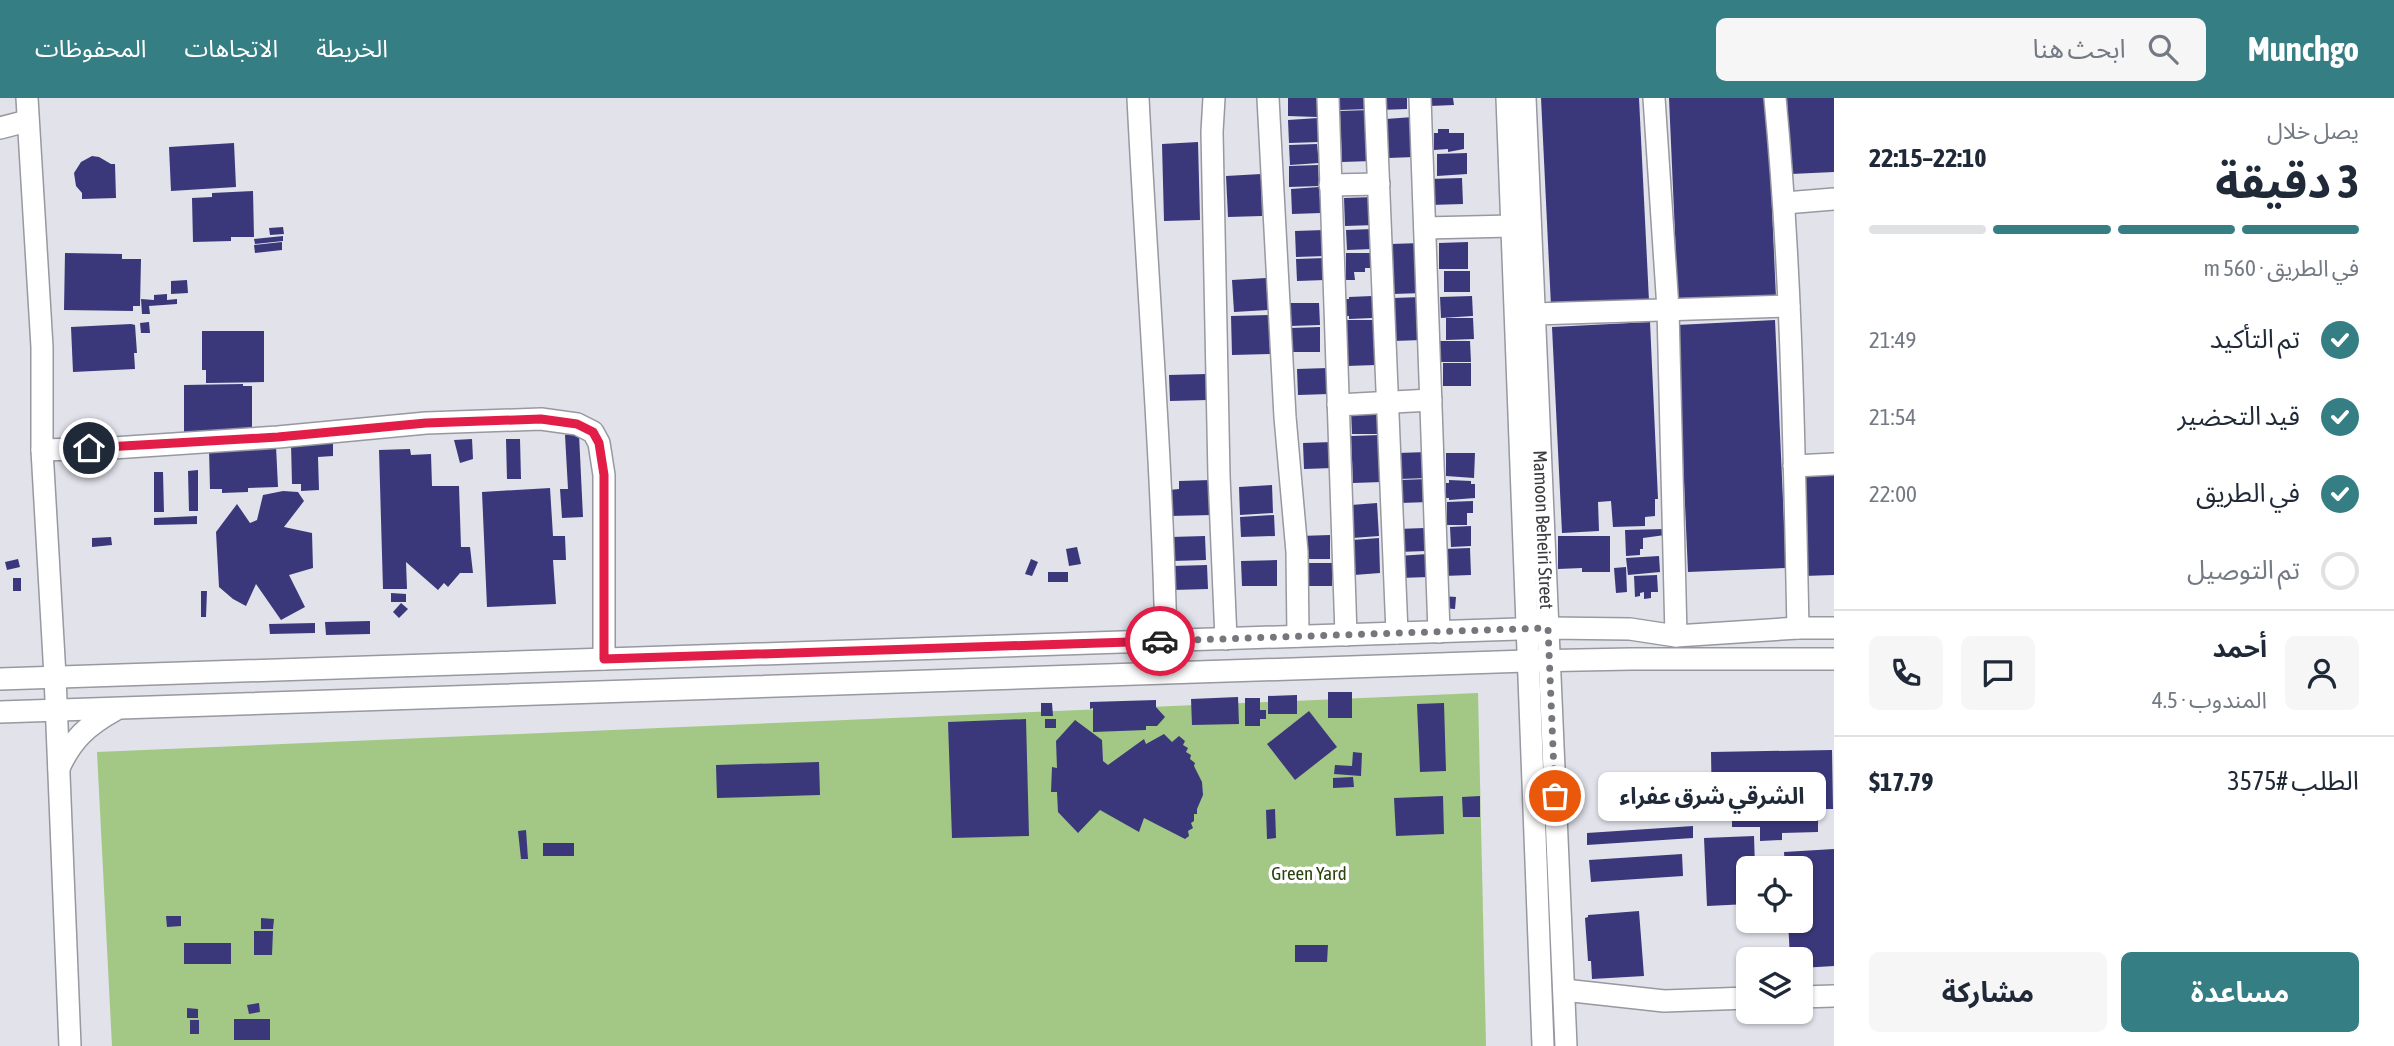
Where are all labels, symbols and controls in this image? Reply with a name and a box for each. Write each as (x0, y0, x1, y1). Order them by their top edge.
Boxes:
search box (1716, 18, 2206, 81)
icon: search (2144, 30, 2182, 68)
text: Munchgo (2248, 30, 2359, 68)
text: ابحث هنا (2033, 34, 2126, 64)
text: المحفوظات (35, 35, 146, 62)
text: الاتجاهات (184, 35, 278, 62)
text: الخريطة (316, 35, 388, 62)
text: يصل خلال (2267, 118, 2359, 144)
text: 22:10–22:15 (1869, 143, 1986, 173)
text: 3 دقيقة (2215, 155, 2359, 208)
text: في الطريق · 560 m (2204, 255, 2359, 281)
icon: check (2321, 321, 2359, 359)
text: تم التأكيد (2210, 324, 2300, 354)
text: 21:49 (1869, 327, 1916, 353)
icon: check (2321, 398, 2359, 436)
text: قيد التحضير (2177, 401, 2300, 431)
text: 21:54 (1869, 404, 1916, 430)
pin (59, 418, 119, 478)
icon: home (70, 429, 108, 467)
street label: Mamoon Beheiri Street (1529, 450, 1558, 610)
icon: check (2321, 475, 2359, 513)
text: في الطريق (2196, 478, 2300, 508)
text: 22:00 (1869, 481, 1917, 507)
text: تم التوصيل (2187, 555, 2300, 585)
courier (1125, 606, 1195, 676)
icon: car (1141, 622, 1179, 660)
text: أحمد (2213, 633, 2267, 663)
button: phone (1869, 636, 1943, 710)
button: chat (1961, 636, 2035, 710)
button: person (2285, 636, 2359, 710)
text: المندوب · 4.5 (2152, 687, 2267, 713)
pin (1525, 766, 1585, 826)
text: الطلب #3575 (2227, 766, 2359, 796)
text: $17.79 (1869, 767, 1933, 797)
callout: الشرقي شرق عفراء (1597, 772, 1824, 820)
icon: bag (1536, 777, 1574, 815)
text: الشرقي شرق عفراء (1619, 783, 1805, 809)
map controls (1736, 856, 1813, 1024)
button: locate (1736, 856, 1813, 933)
park label: Green Yard (1271, 862, 1347, 884)
button: layers (1736, 947, 1813, 1024)
button: مشاركة (1869, 952, 2107, 1032)
button: مساعدة (2121, 952, 2359, 1032)

